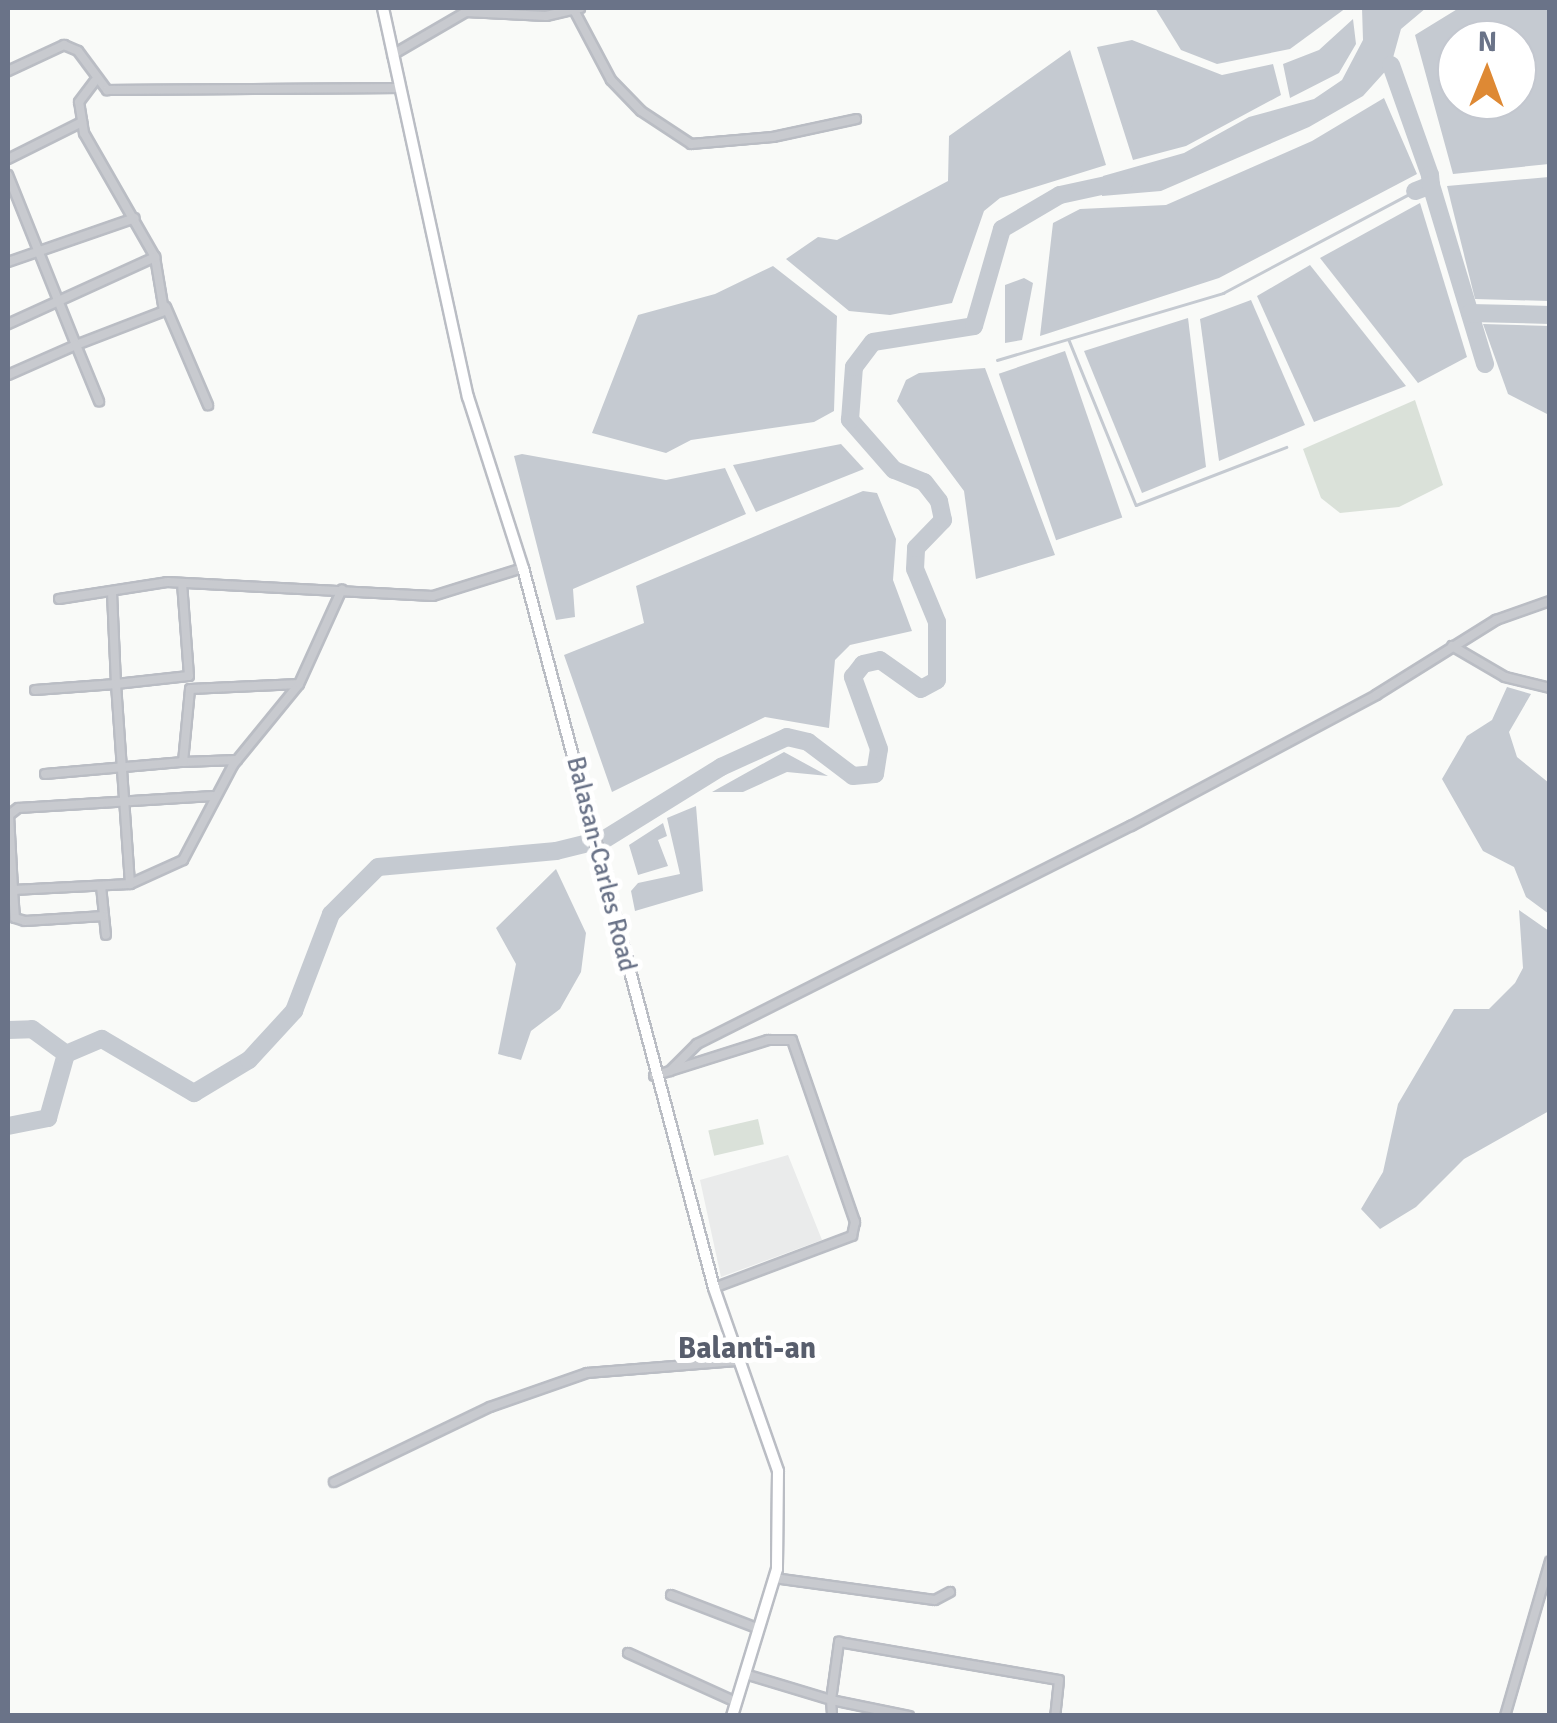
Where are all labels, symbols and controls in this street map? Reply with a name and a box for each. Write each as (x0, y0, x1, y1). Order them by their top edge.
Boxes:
north arrow (1437, 20, 1537, 120)
text: N (1477, 25, 1498, 59)
street label: Balasan-Carles Road (560, 754, 642, 974)
district label: Balanti-an (678, 1331, 816, 1367)

